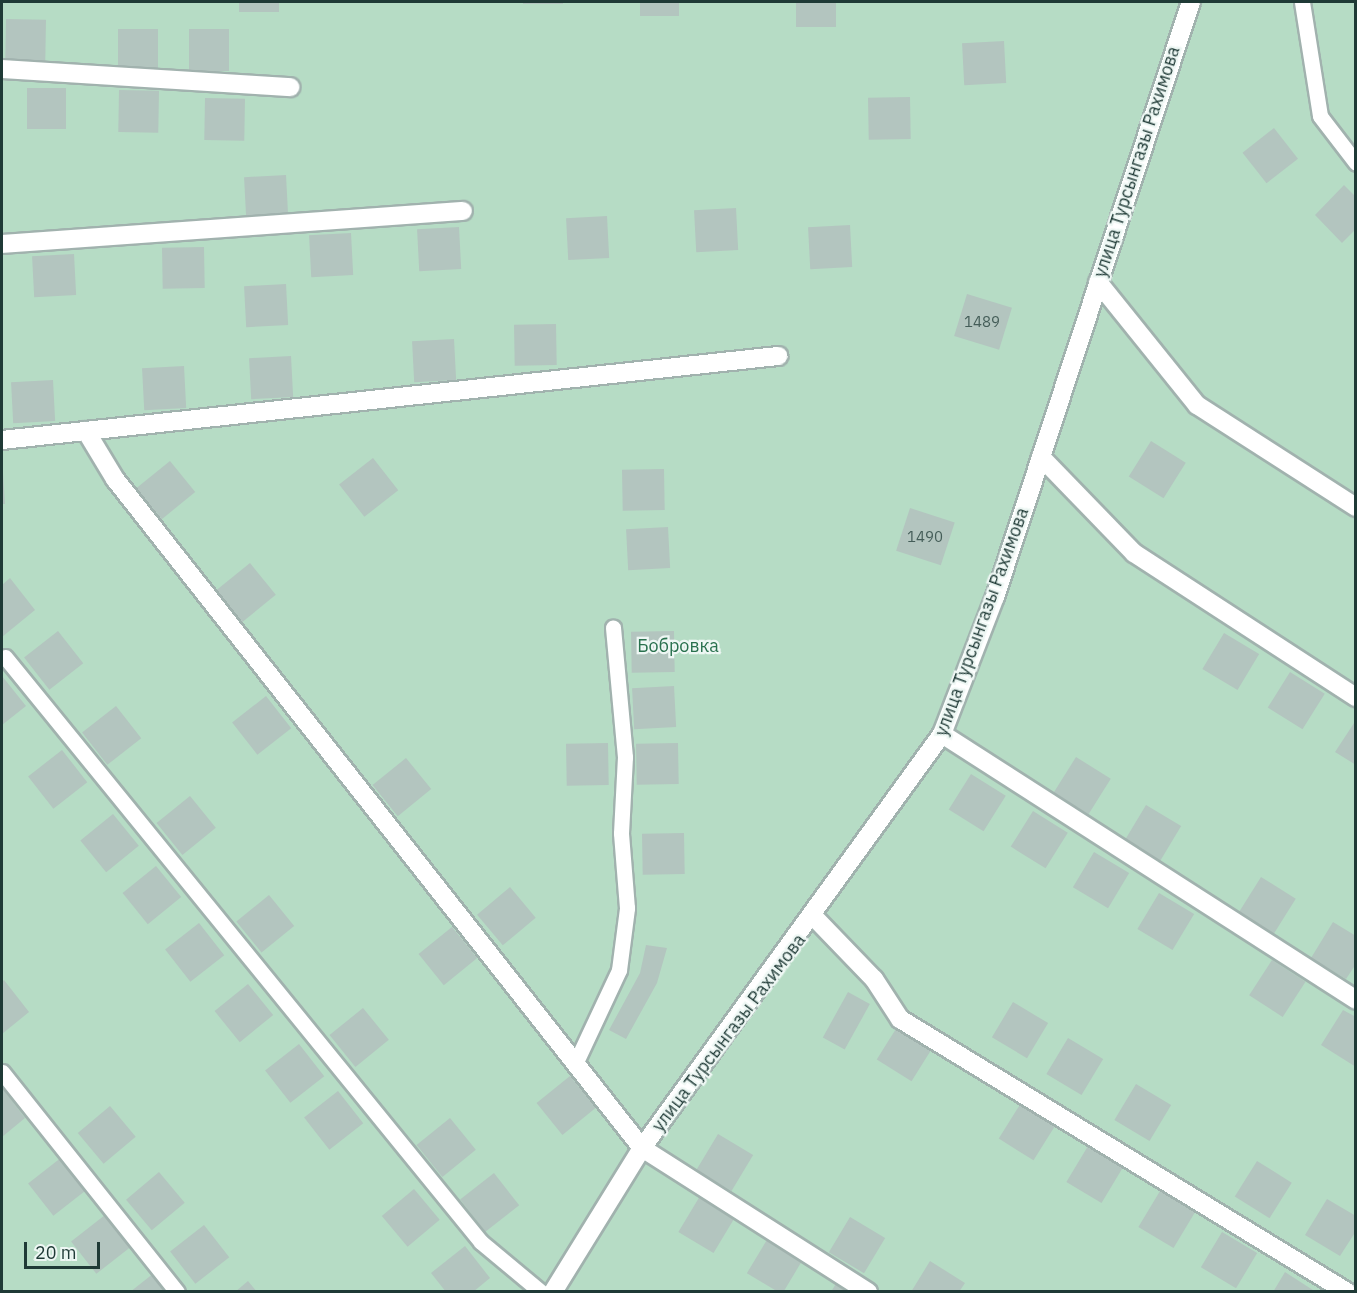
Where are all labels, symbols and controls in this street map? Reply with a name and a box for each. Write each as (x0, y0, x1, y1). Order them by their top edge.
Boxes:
street label: улица Турсынгазы Рахимова (1089, 44, 1185, 280)
house number: 1489 (964, 313, 1000, 331)
street label: улица Турсынгазы Рахимова (931, 505, 1033, 739)
house number: 1490 (907, 528, 943, 546)
park label: Бобровка (637, 635, 719, 657)
street label: улица Турсынгазы Рахимова (648, 930, 810, 1136)
scale bar (27, 1230, 104, 1268)
text: 20 m (35, 1241, 77, 1264)

